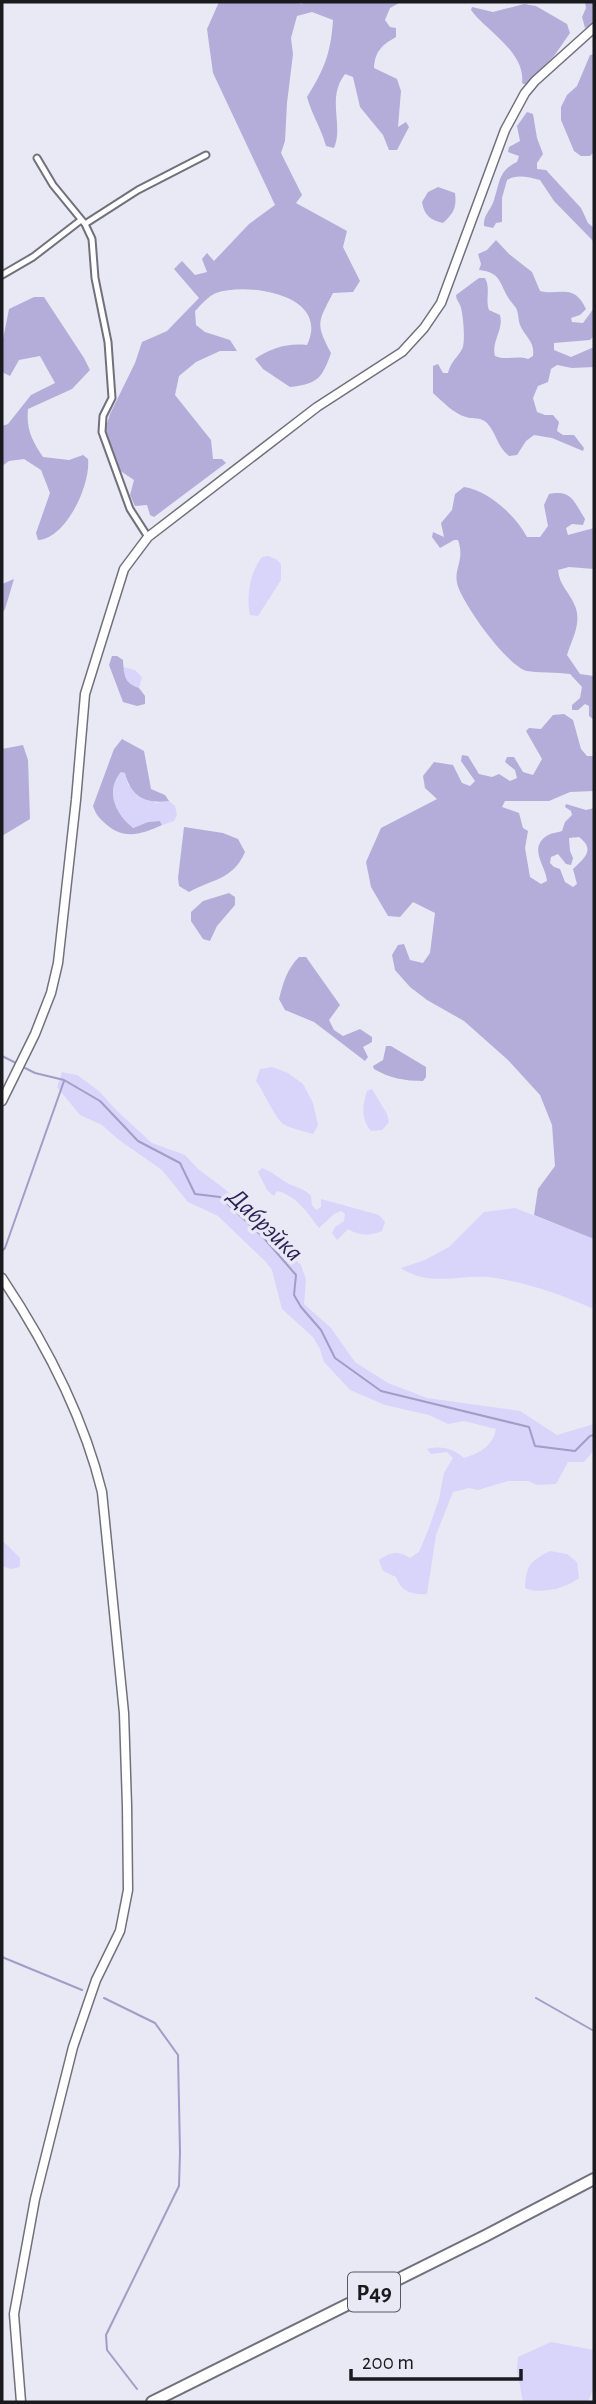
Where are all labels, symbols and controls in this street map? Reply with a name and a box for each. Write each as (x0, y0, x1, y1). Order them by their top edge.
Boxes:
water label: Дабрэйка (222, 1182, 308, 1266)
road number: Р49 (348, 2272, 400, 2312)
scale bar (351, 2338, 521, 2382)
text: 200 m (362, 2352, 414, 2373)

